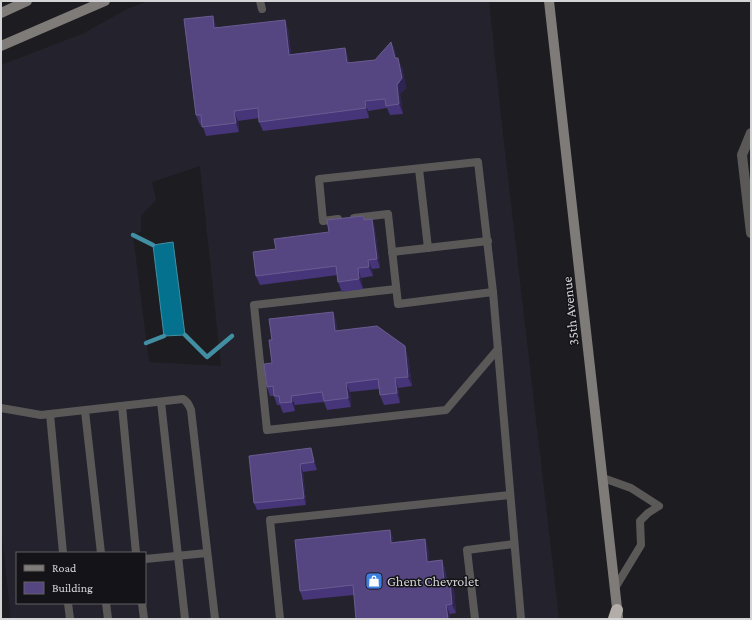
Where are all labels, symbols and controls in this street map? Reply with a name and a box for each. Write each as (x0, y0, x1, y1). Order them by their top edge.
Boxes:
street label: 35th Avenue (558, 276, 582, 346)
legend (16, 552, 146, 604)
text: Road (52, 561, 77, 575)
shop icon: Ghent Chevrolet (364, 571, 384, 591)
place label: Ghent Chevrolet (387, 573, 479, 589)
text: Building (52, 581, 93, 595)

